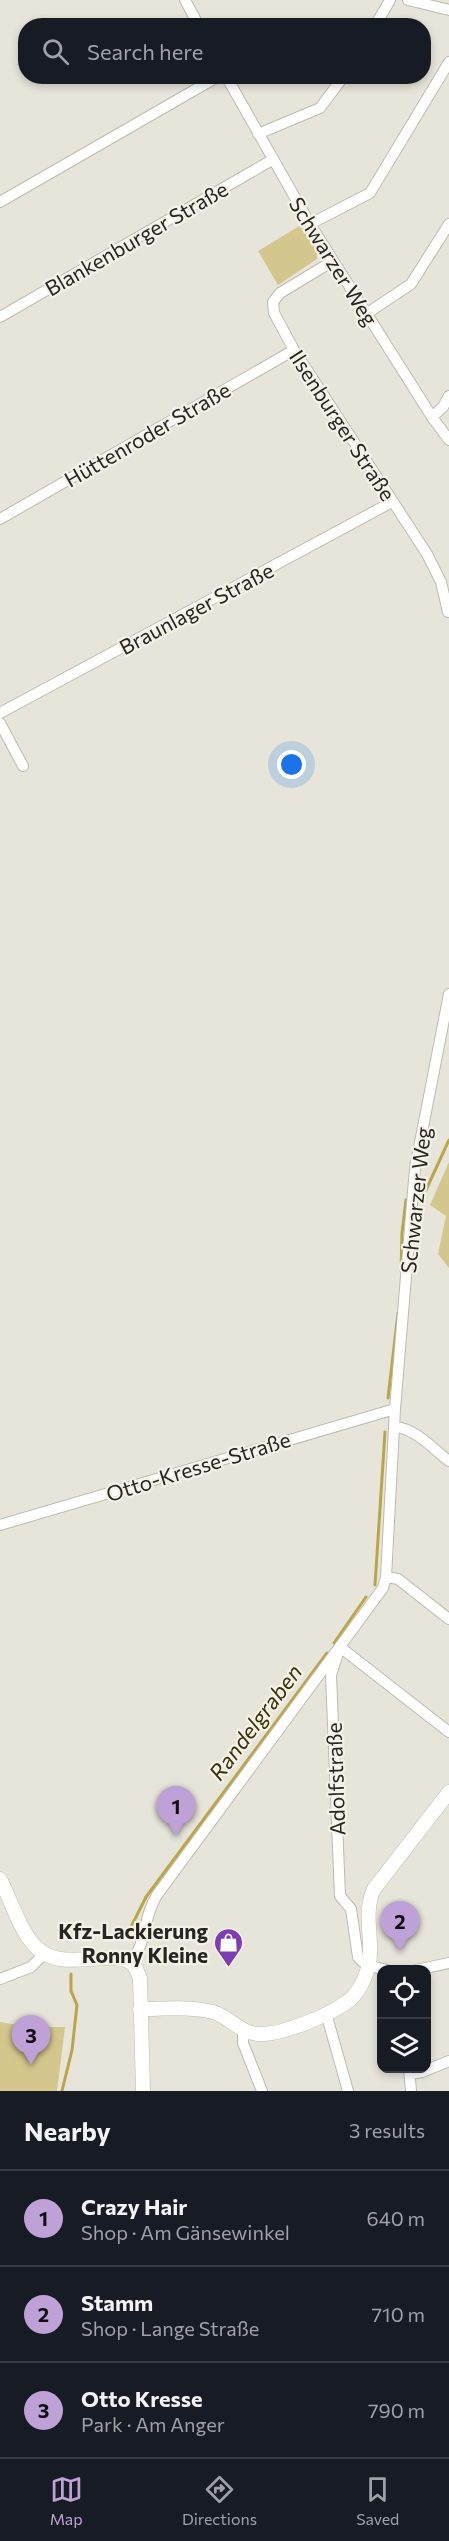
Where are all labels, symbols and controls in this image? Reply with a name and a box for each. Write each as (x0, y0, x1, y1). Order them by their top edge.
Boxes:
search box (18, 18, 431, 84)
icon: search (39, 35, 72, 68)
text: Search here (87, 38, 203, 65)
street label: Blankenburger Straße (40, 175, 232, 301)
street label: Schwarzer Weg (285, 192, 383, 330)
street label: Ilsenburger Straße (285, 345, 401, 505)
street label: Hüttenroder Straße (60, 376, 234, 492)
street label: Braunlager Straße (115, 557, 277, 659)
your location (277, 750, 306, 779)
street label: Schwarzer Weg (395, 1126, 435, 1274)
street label: Otto-Kresse-Straße (103, 1426, 293, 1506)
water label: Randelgraben (203, 1659, 307, 1785)
street label: Adolfstraße (321, 1722, 349, 1836)
pin: 1 (156, 1786, 195, 1836)
pin: 2 (380, 1902, 420, 1951)
place label: Kfz-Lackierung Ronny Kleine (58, 1918, 208, 1967)
shop icon: Kfz-Lackierung Ronny Kleine (213, 1926, 245, 1968)
map controls (377, 1965, 431, 2073)
button: locate (377, 1965, 431, 2019)
pin: 3 (12, 2016, 51, 2065)
button: layers (377, 2019, 431, 2073)
text: Nearby (24, 2115, 111, 2146)
text: 3 results (349, 2118, 425, 2142)
text: Crazy Hair (81, 2193, 187, 2220)
text: 1 (39, 2206, 48, 2230)
text: 640 m (367, 2206, 425, 2230)
text: Shop · Am Gänsewinkel (81, 2220, 290, 2244)
text: Stamm (81, 2289, 153, 2316)
text: 2 (38, 2302, 49, 2326)
text: 710 m (372, 2302, 425, 2326)
text: Shop · Lange Straße (81, 2316, 259, 2340)
text: Otto Kresse (81, 2385, 203, 2412)
text: 3 (38, 2398, 49, 2422)
text: 790 m (368, 2398, 425, 2422)
text: Park · Am Anger (81, 2412, 225, 2436)
tab: Map (50, 2473, 83, 2528)
tab: Directions (182, 2473, 257, 2528)
tab: Saved (356, 2473, 399, 2528)

